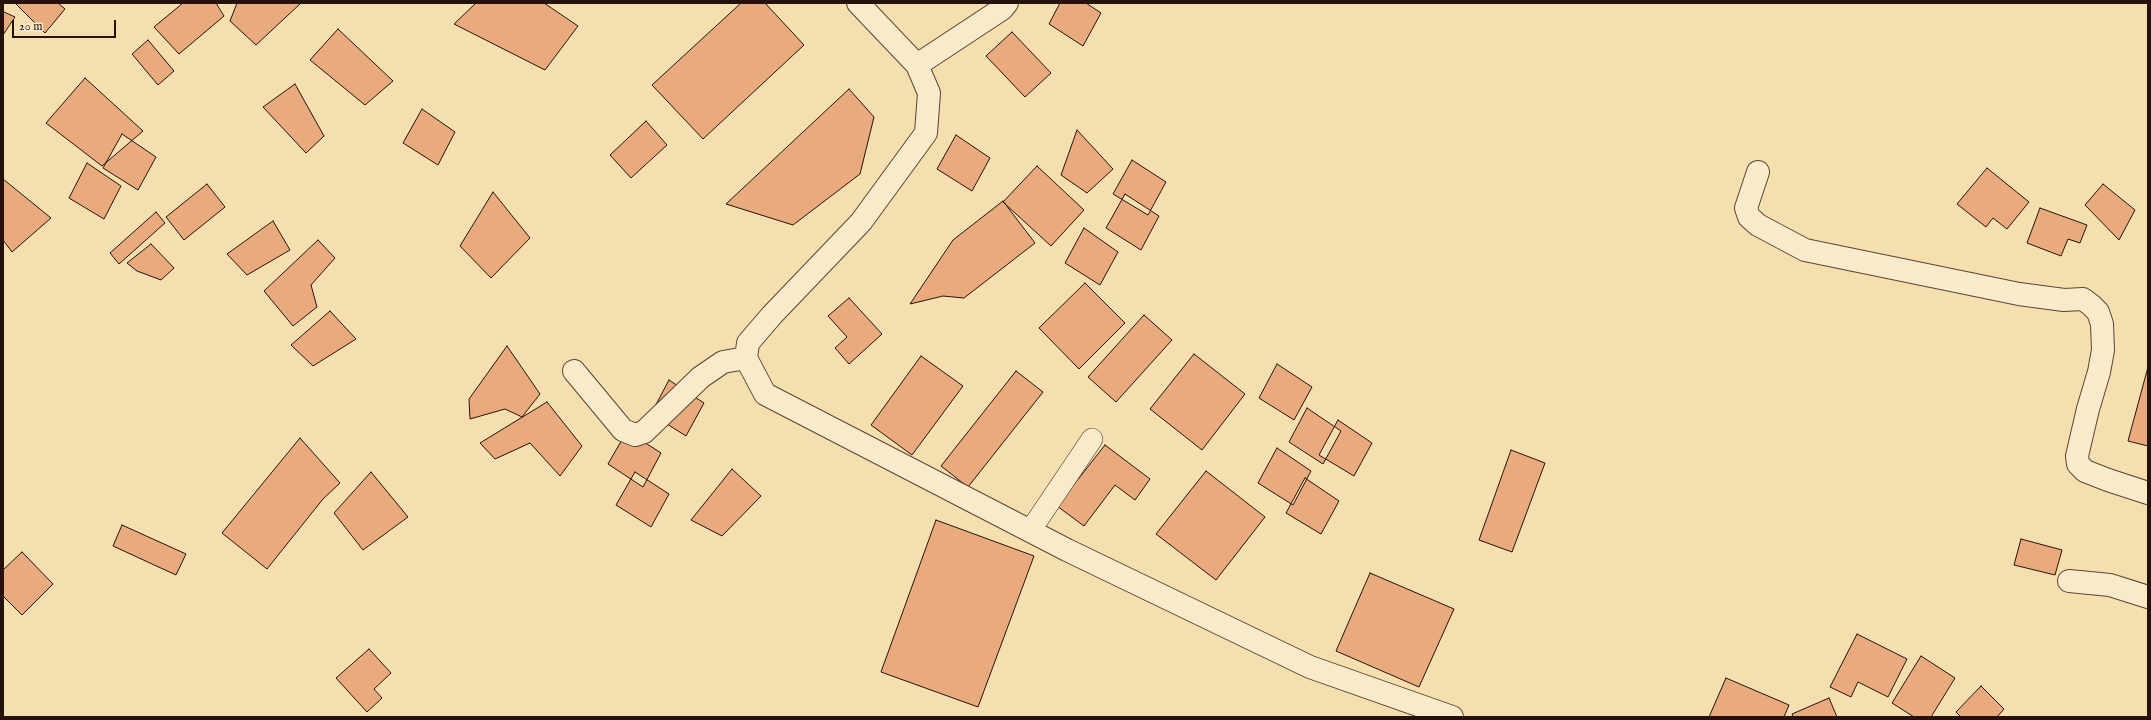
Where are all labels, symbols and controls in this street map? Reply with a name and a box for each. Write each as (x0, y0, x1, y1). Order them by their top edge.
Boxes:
scale bar (14, 12, 118, 38)
text: 20 m (19, 19, 42, 34)

